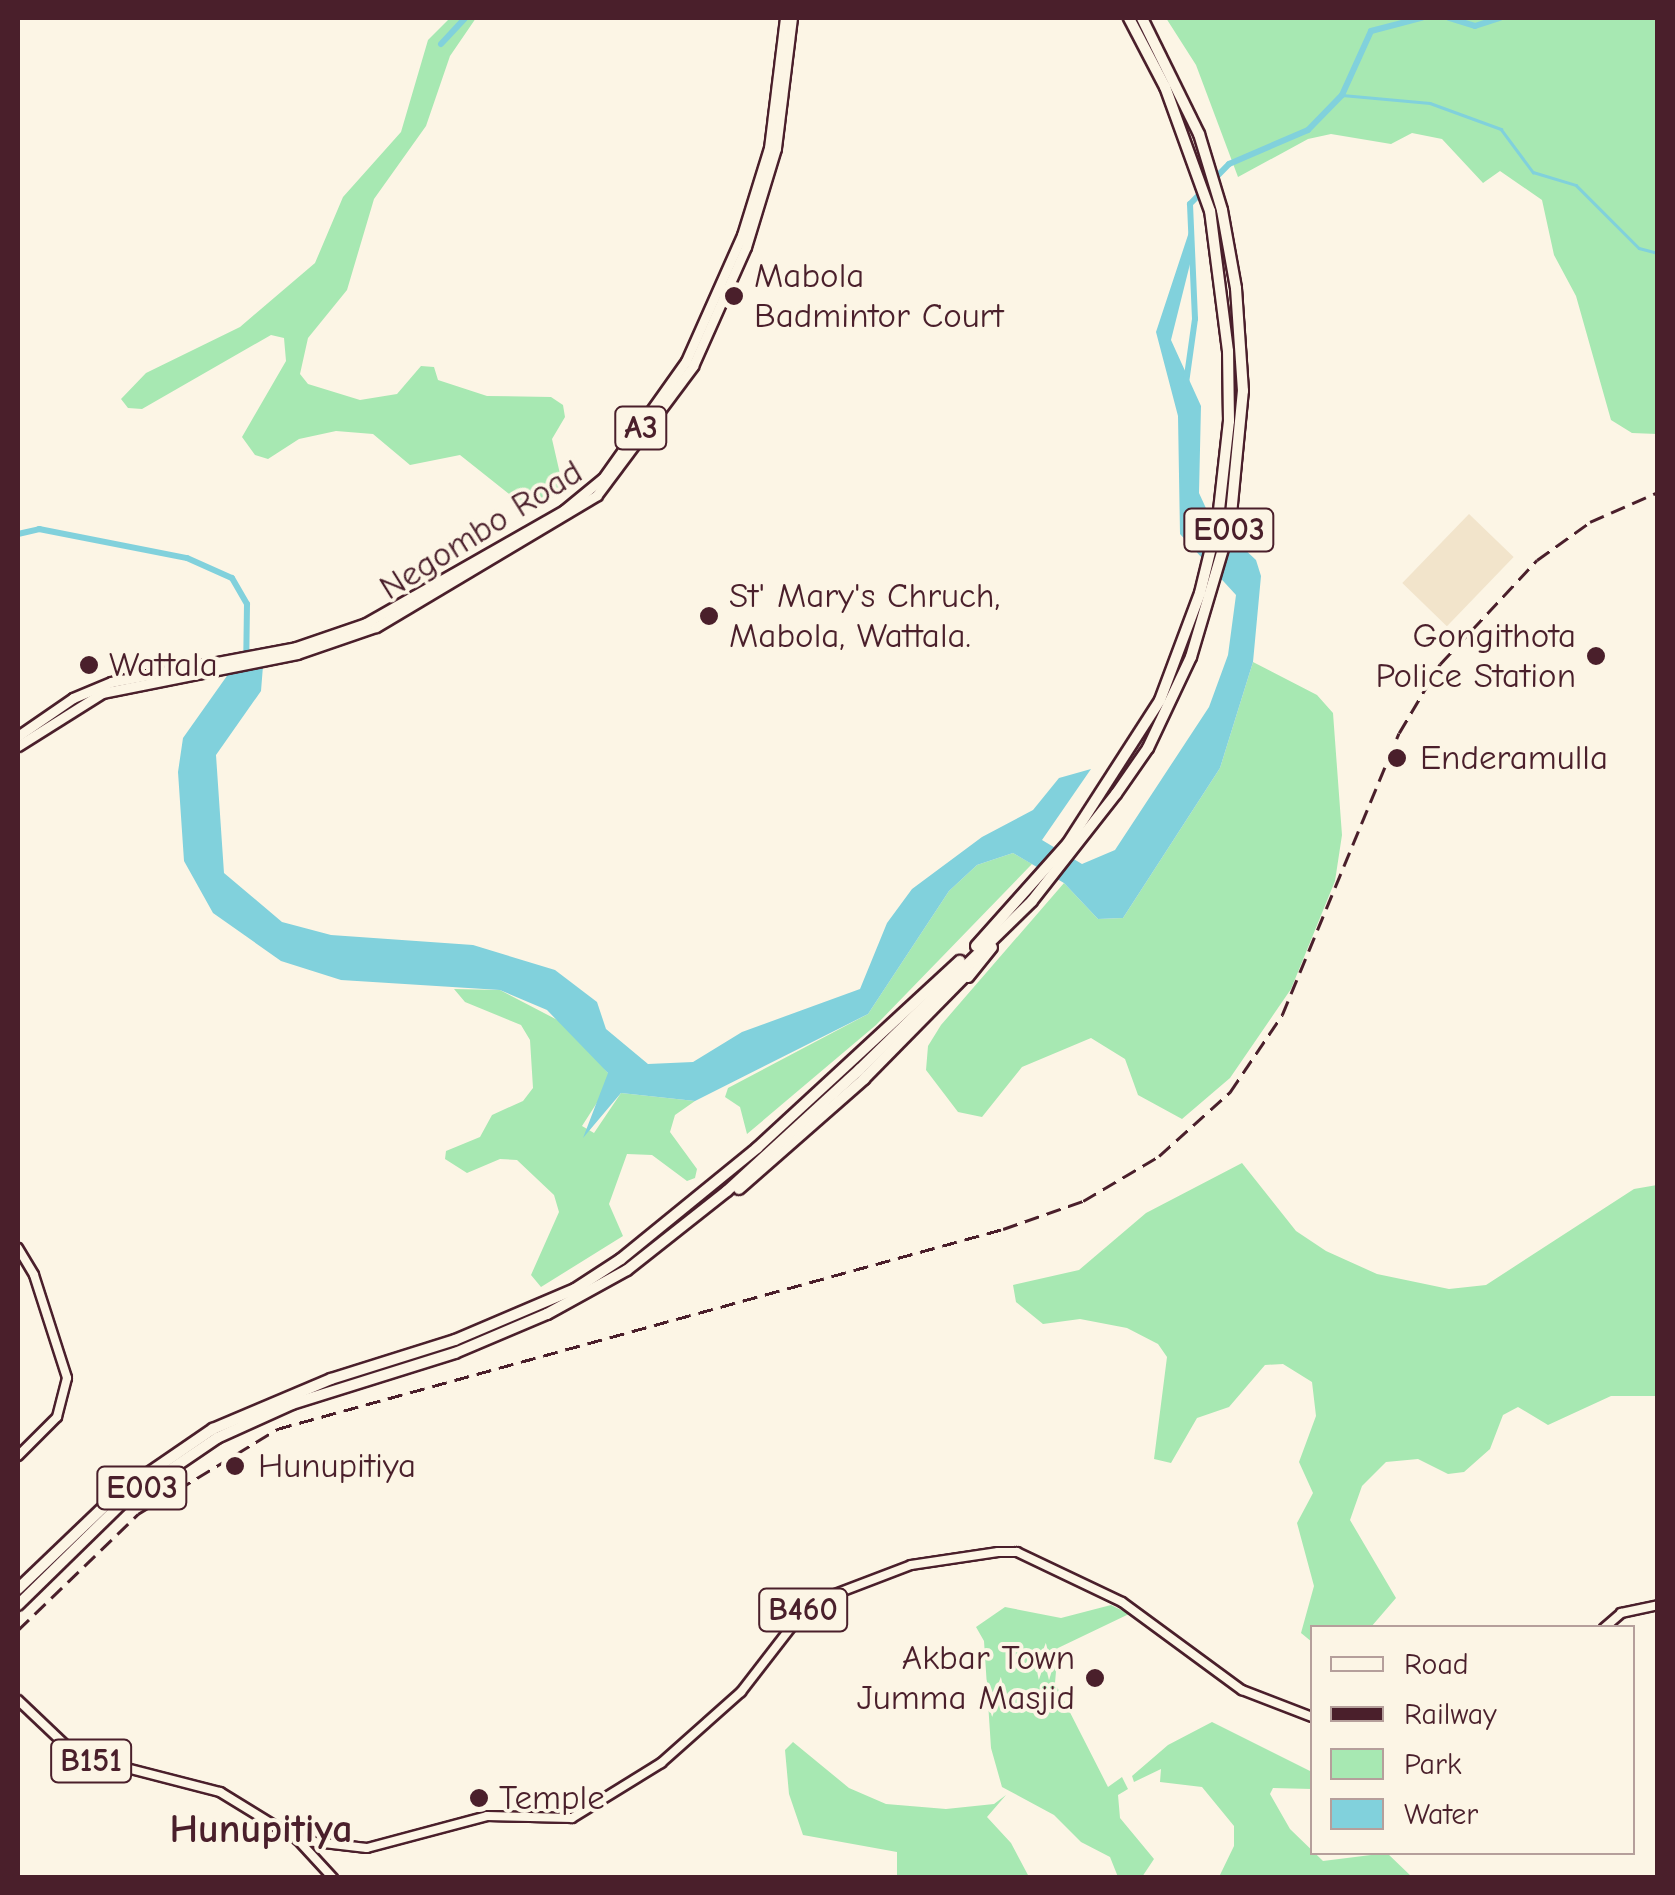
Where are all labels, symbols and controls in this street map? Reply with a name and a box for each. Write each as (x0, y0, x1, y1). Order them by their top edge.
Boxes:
place label: Mabola Badmintor Court (754, 255, 1003, 337)
marker: Mabola Badmintor Court (723, 285, 745, 307)
road number: A3 (614, 401, 668, 455)
street label: Negombo Road (372, 451, 590, 609)
road number: E003 (1182, 503, 1276, 557)
place label: St' Mary's Chruch, Mabola, Wattala. (729, 575, 1000, 657)
marker: St' Mary's Chruch, Mabola, Wattala. (698, 605, 720, 627)
place label: Gongithota Police Station (1375, 615, 1576, 697)
place label: Wattala (109, 644, 218, 686)
marker: Gongithota Police Station (1585, 645, 1607, 667)
marker: Wattala (78, 654, 100, 676)
place label: Enderamulla (1420, 737, 1608, 779)
marker: Enderamulla (1384, 745, 1410, 771)
place label: Hunupitiya (258, 1445, 416, 1487)
marker: Hunupitiya (222, 1453, 248, 1479)
road number: E003 (94, 1461, 190, 1515)
road number: B460 (758, 1583, 848, 1637)
legend (1310, 1625, 1635, 1855)
place label: Akbar Town Jumma Masjid (857, 1637, 1075, 1719)
text: Road (1404, 1647, 1469, 1682)
marker: Akbar Town Jumma Masjid (1084, 1667, 1106, 1689)
text: Railway (1404, 1697, 1497, 1732)
road number: B151 (48, 1734, 134, 1788)
text: Park (1404, 1747, 1461, 1782)
place label: Temple (499, 1777, 605, 1819)
marker: Temple (468, 1787, 490, 1809)
text: Water (1404, 1797, 1478, 1832)
district label: Hunupitiya (169, 1805, 353, 1853)

